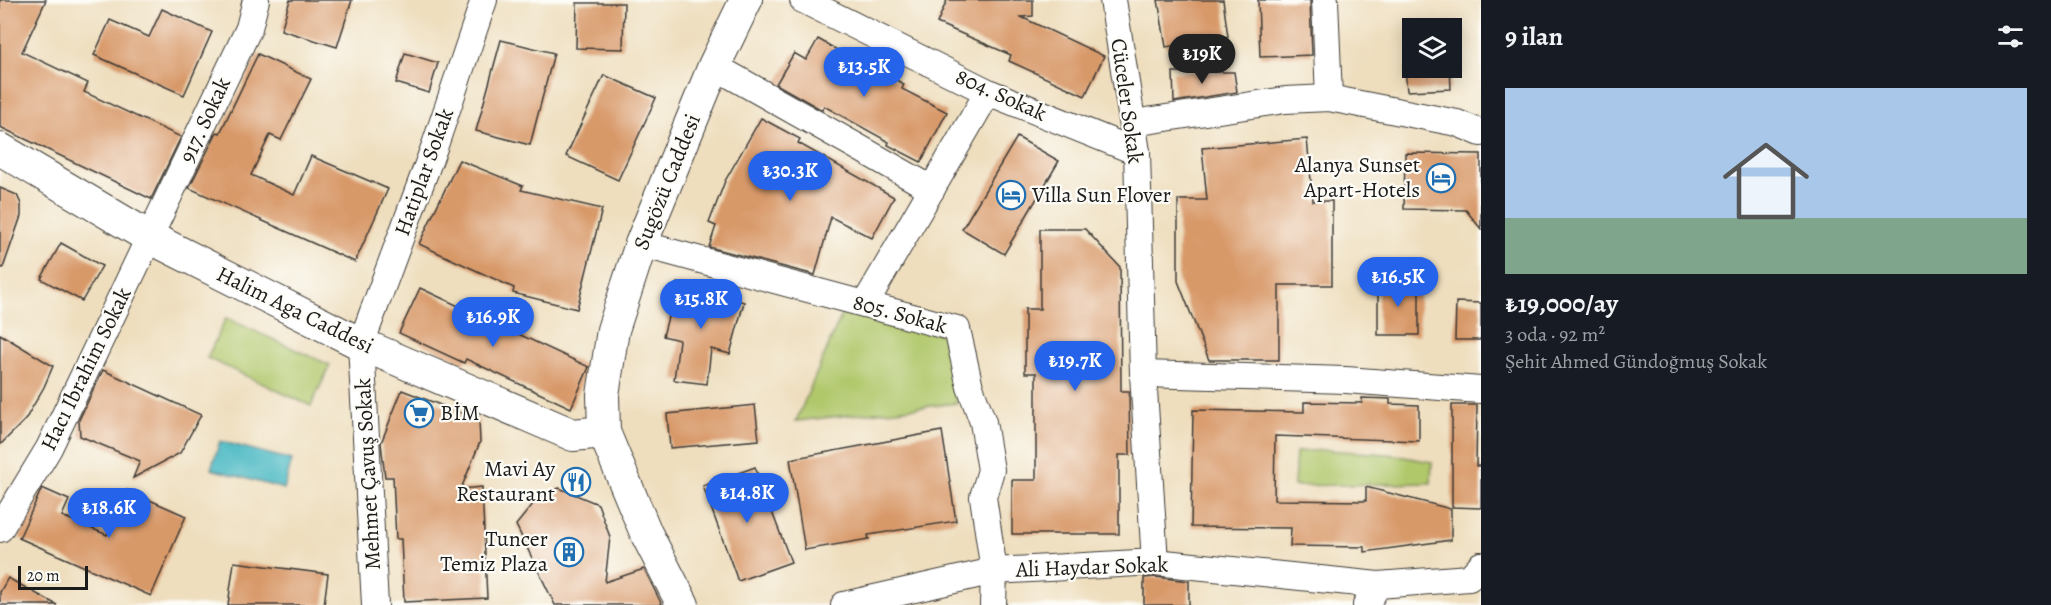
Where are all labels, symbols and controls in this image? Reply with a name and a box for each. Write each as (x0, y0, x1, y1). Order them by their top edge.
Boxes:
map controls (1402, 18, 1462, 78)
button: layers (1402, 18, 1462, 78)
text: 9 ilan (1505, 19, 1563, 54)
icon: filters (1994, 20, 2027, 53)
pin: ₺19K (1166, 34, 1238, 85)
street label: Cüceler Sokak (1103, 36, 1151, 166)
text: ₺19K (1182, 40, 1222, 67)
pin: ₺13.5K (815, 47, 913, 98)
text: ₺13.5K (838, 53, 890, 80)
street label: 804. Sokak (951, 62, 1051, 128)
street label: 917. Sokak (172, 72, 238, 168)
street label: Hatiplar Sokak (387, 104, 461, 240)
street label: Sugözü Caddesi (626, 109, 708, 255)
icon: home (1712, 127, 1820, 235)
place label: Alanya Sunset Apart-Hotels (1294, 150, 1420, 205)
pin: ₺30.3K (741, 151, 839, 202)
text: ₺30.3K (762, 157, 818, 184)
hotel icon: Alanya Sunset Apart-Hotels (1425, 162, 1457, 194)
hotel icon: Villa Sun Flover (995, 179, 1027, 211)
place label: Villa Sun Flover (1031, 180, 1171, 210)
pin: ₺16.5K (1349, 257, 1447, 308)
street label: Halim Aga Caddesi (211, 259, 379, 361)
text: ₺16.5K (1371, 263, 1425, 290)
pin: ₺15.8K (652, 279, 750, 330)
street label: Hacı Ibrahim Sokak (33, 282, 139, 456)
text: ₺15.8K (674, 285, 728, 312)
text: ₺19,000/ay (1505, 286, 1618, 321)
street label: 805. Sokak (850, 287, 950, 341)
pin: ₺16.9K (444, 297, 542, 348)
text: ₺16.9K (466, 303, 520, 330)
text: 3 oda · 92 m² (1505, 321, 1605, 348)
pin: ₺19.7K (1026, 341, 1124, 392)
text: ₺19.7K (1048, 347, 1102, 374)
text: Şehit Ahmed Gündoğmuş Sokak (1505, 348, 1767, 375)
street label: Mehmet Çavuş Sokak (348, 377, 388, 571)
supermarket icon: BİM (403, 397, 435, 429)
place label: BİM (440, 398, 480, 428)
place label: Mavi Ay Restaurant (456, 454, 555, 509)
restaurant icon: Mavi Ay Restaurant (560, 466, 592, 498)
pin: ₺14.8K (698, 473, 796, 524)
text: ₺14.8K (720, 479, 774, 506)
pin: ₺18.6K (60, 488, 158, 539)
text: ₺18.6K (82, 494, 136, 521)
place label: Tuncer Temiz Plaza (440, 524, 549, 579)
building icon: Tuncer Temiz Plaza (553, 536, 585, 568)
street label: Ali Haydar Sokak (1014, 549, 1169, 585)
scale bar (18, 563, 88, 590)
text: 20 m (27, 565, 60, 587)

